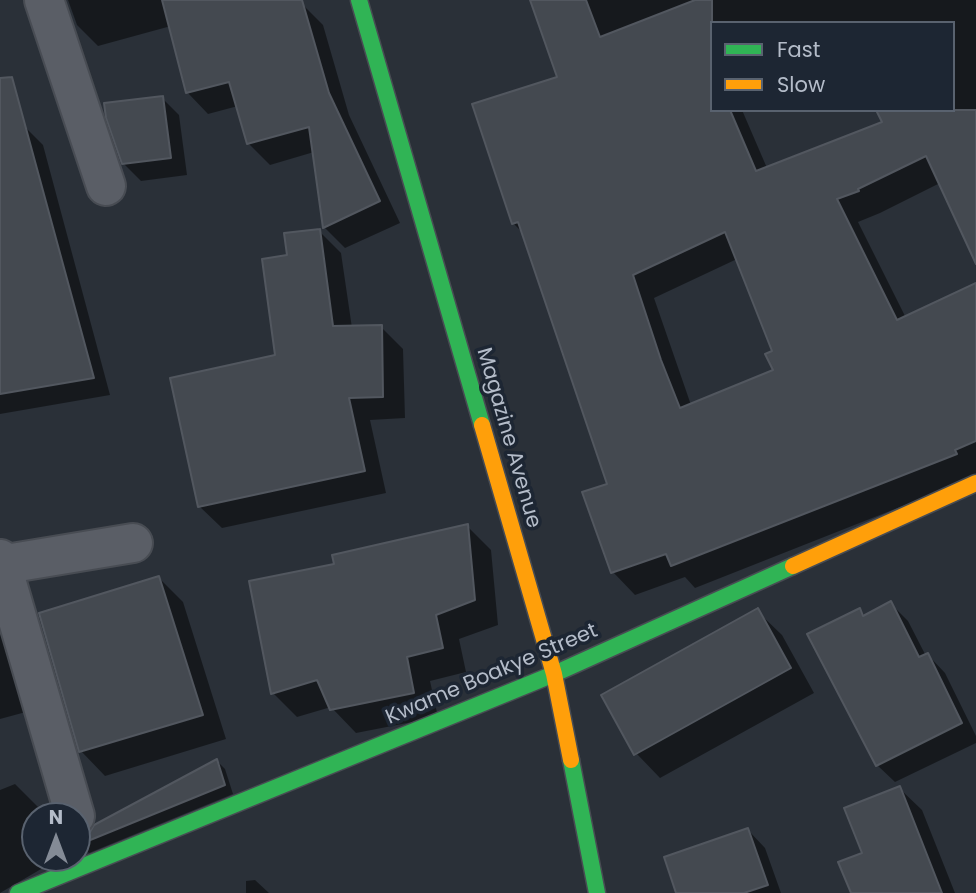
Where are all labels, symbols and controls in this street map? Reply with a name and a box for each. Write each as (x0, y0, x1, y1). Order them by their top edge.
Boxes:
legend (710, 21, 955, 112)
text: Fast (777, 35, 820, 64)
text: Slow (777, 70, 825, 99)
street label: Magazine Avenue (470, 345, 546, 531)
street label: Kwame Boakye Street (382, 619, 602, 731)
north arrow (21, 802, 91, 872)
text: N (49, 804, 63, 831)

